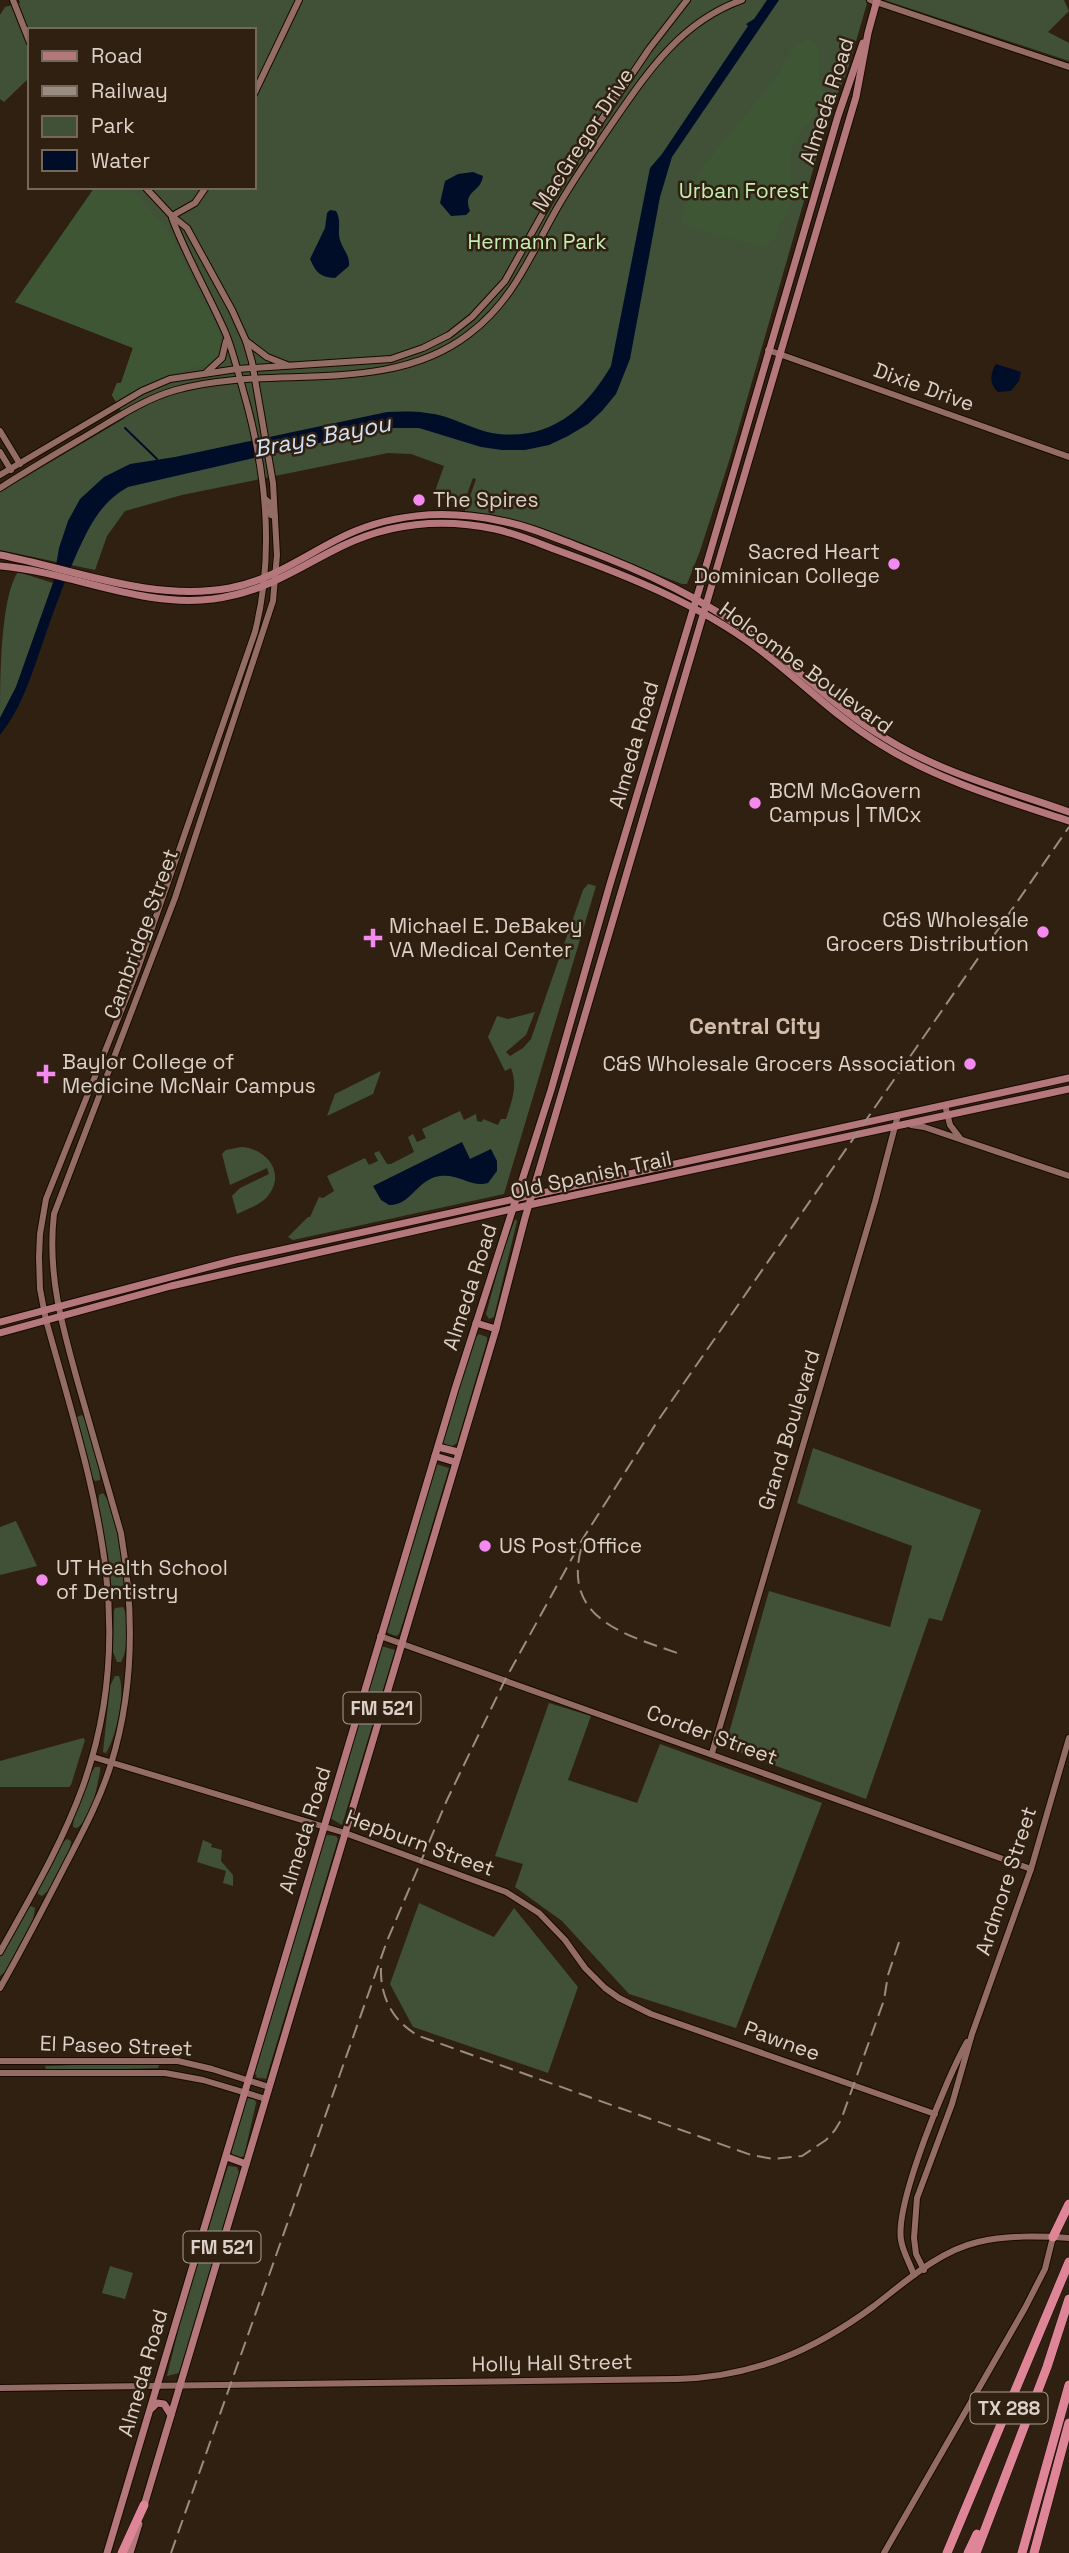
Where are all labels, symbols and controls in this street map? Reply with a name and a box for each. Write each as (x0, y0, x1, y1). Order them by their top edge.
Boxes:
legend (28, 28, 256, 189)
street label: Almeda Road (793, 34, 860, 168)
text: Road (91, 42, 143, 69)
street label: MacGregor Drive (526, 63, 639, 217)
text: Railway (91, 77, 168, 104)
text: Park (91, 112, 135, 139)
text: Water (91, 147, 150, 174)
park label: Urban Forest (679, 177, 809, 204)
park label: Hermann Park (467, 228, 607, 255)
street label: Dixie Drive (870, 356, 978, 417)
water label: Brays Bayou (251, 408, 394, 464)
place label: The Spires (433, 486, 539, 513)
marker: The Spires (411, 492, 427, 508)
place label: Sacred Heart Dominican College (694, 538, 880, 589)
marker: Sacred Heart Dominican College (886, 556, 902, 572)
street label: Holcombe Boulevard (714, 596, 898, 740)
street label: Almeda Road (602, 678, 665, 812)
place label: BCM McGovern Campus | TMCx (769, 777, 922, 828)
marker: BCM McGovern Campus | TMCx (747, 795, 763, 811)
street label: Cambridge Street (97, 845, 184, 1023)
place label: C&S Wholesale Grocers Distribution (826, 906, 1029, 957)
place label: Michael E. DeBakey VA Medical Center (389, 912, 583, 963)
marker: C&S Wholesale Grocers Distribution (1035, 924, 1051, 940)
marker: Michael E. DeBakey VA Medical Center (363, 928, 383, 948)
district label: Central City (689, 1011, 821, 1041)
place label: Baylor College of Medicine McNair Campus (62, 1048, 316, 1099)
place label: C&S Wholesale Grocers Association (603, 1050, 956, 1077)
marker: C&S Wholesale Grocers Association (962, 1056, 978, 1072)
marker: Baylor College of Medicine McNair Campus (36, 1064, 56, 1084)
street label: Old Spanish Trail (508, 1144, 674, 1205)
street label: Almeda Road (436, 1220, 503, 1354)
street label: Grand Boulevard (751, 1346, 826, 1513)
place label: US Post Office (499, 1532, 642, 1559)
marker: US Post Office (477, 1538, 493, 1554)
place label: UT Health School of Dentistry (56, 1554, 228, 1605)
marker: UT Health School of Dentistry (34, 1572, 50, 1588)
road number: FM 521 (344, 1692, 420, 1724)
street label: Corder Street (643, 1698, 781, 1771)
street label: Almeda Road (272, 1763, 337, 1897)
street label: Hepburn Street (342, 1803, 498, 1882)
street label: Ardmore Street (969, 1803, 1042, 1959)
street label: Pawnee (741, 2014, 824, 2067)
street label: El Paseo Street (39, 2029, 193, 2062)
road number: FM 521 (184, 2232, 260, 2262)
street label: Almeda Road (111, 2306, 174, 2440)
street label: Holly Hall Street (471, 2348, 633, 2377)
road number: TX 288 (970, 2392, 1048, 2424)

